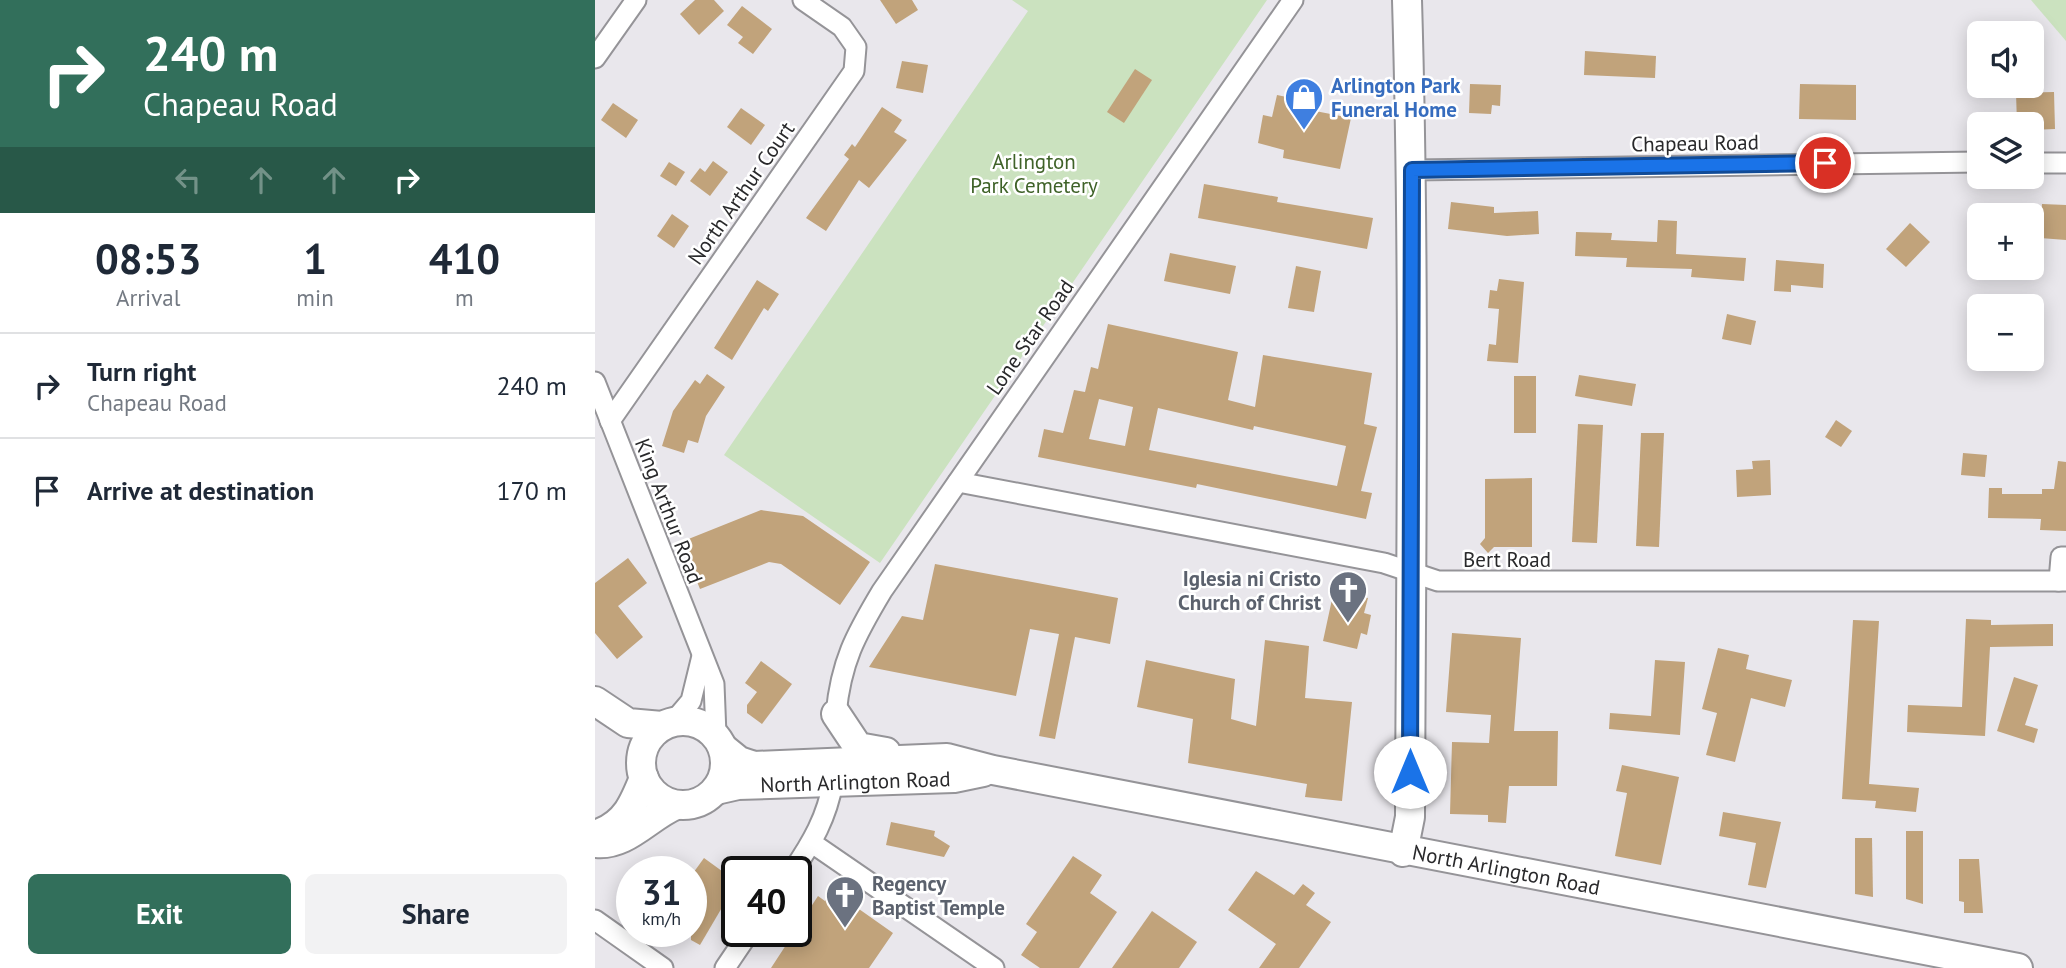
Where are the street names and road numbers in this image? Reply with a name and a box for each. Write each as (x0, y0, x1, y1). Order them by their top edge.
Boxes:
street label: North Arthur Court (682, 116, 800, 270)
street label: Chapeau Road (1631, 128, 1759, 158)
street label: Lone Star Road (980, 274, 1080, 400)
street label: King Arthur Road (629, 435, 709, 587)
street label: Bert Road (1463, 546, 1551, 573)
street label: North Arlington Road (760, 765, 951, 798)
street label: North Arlington Road (1410, 838, 1602, 900)

